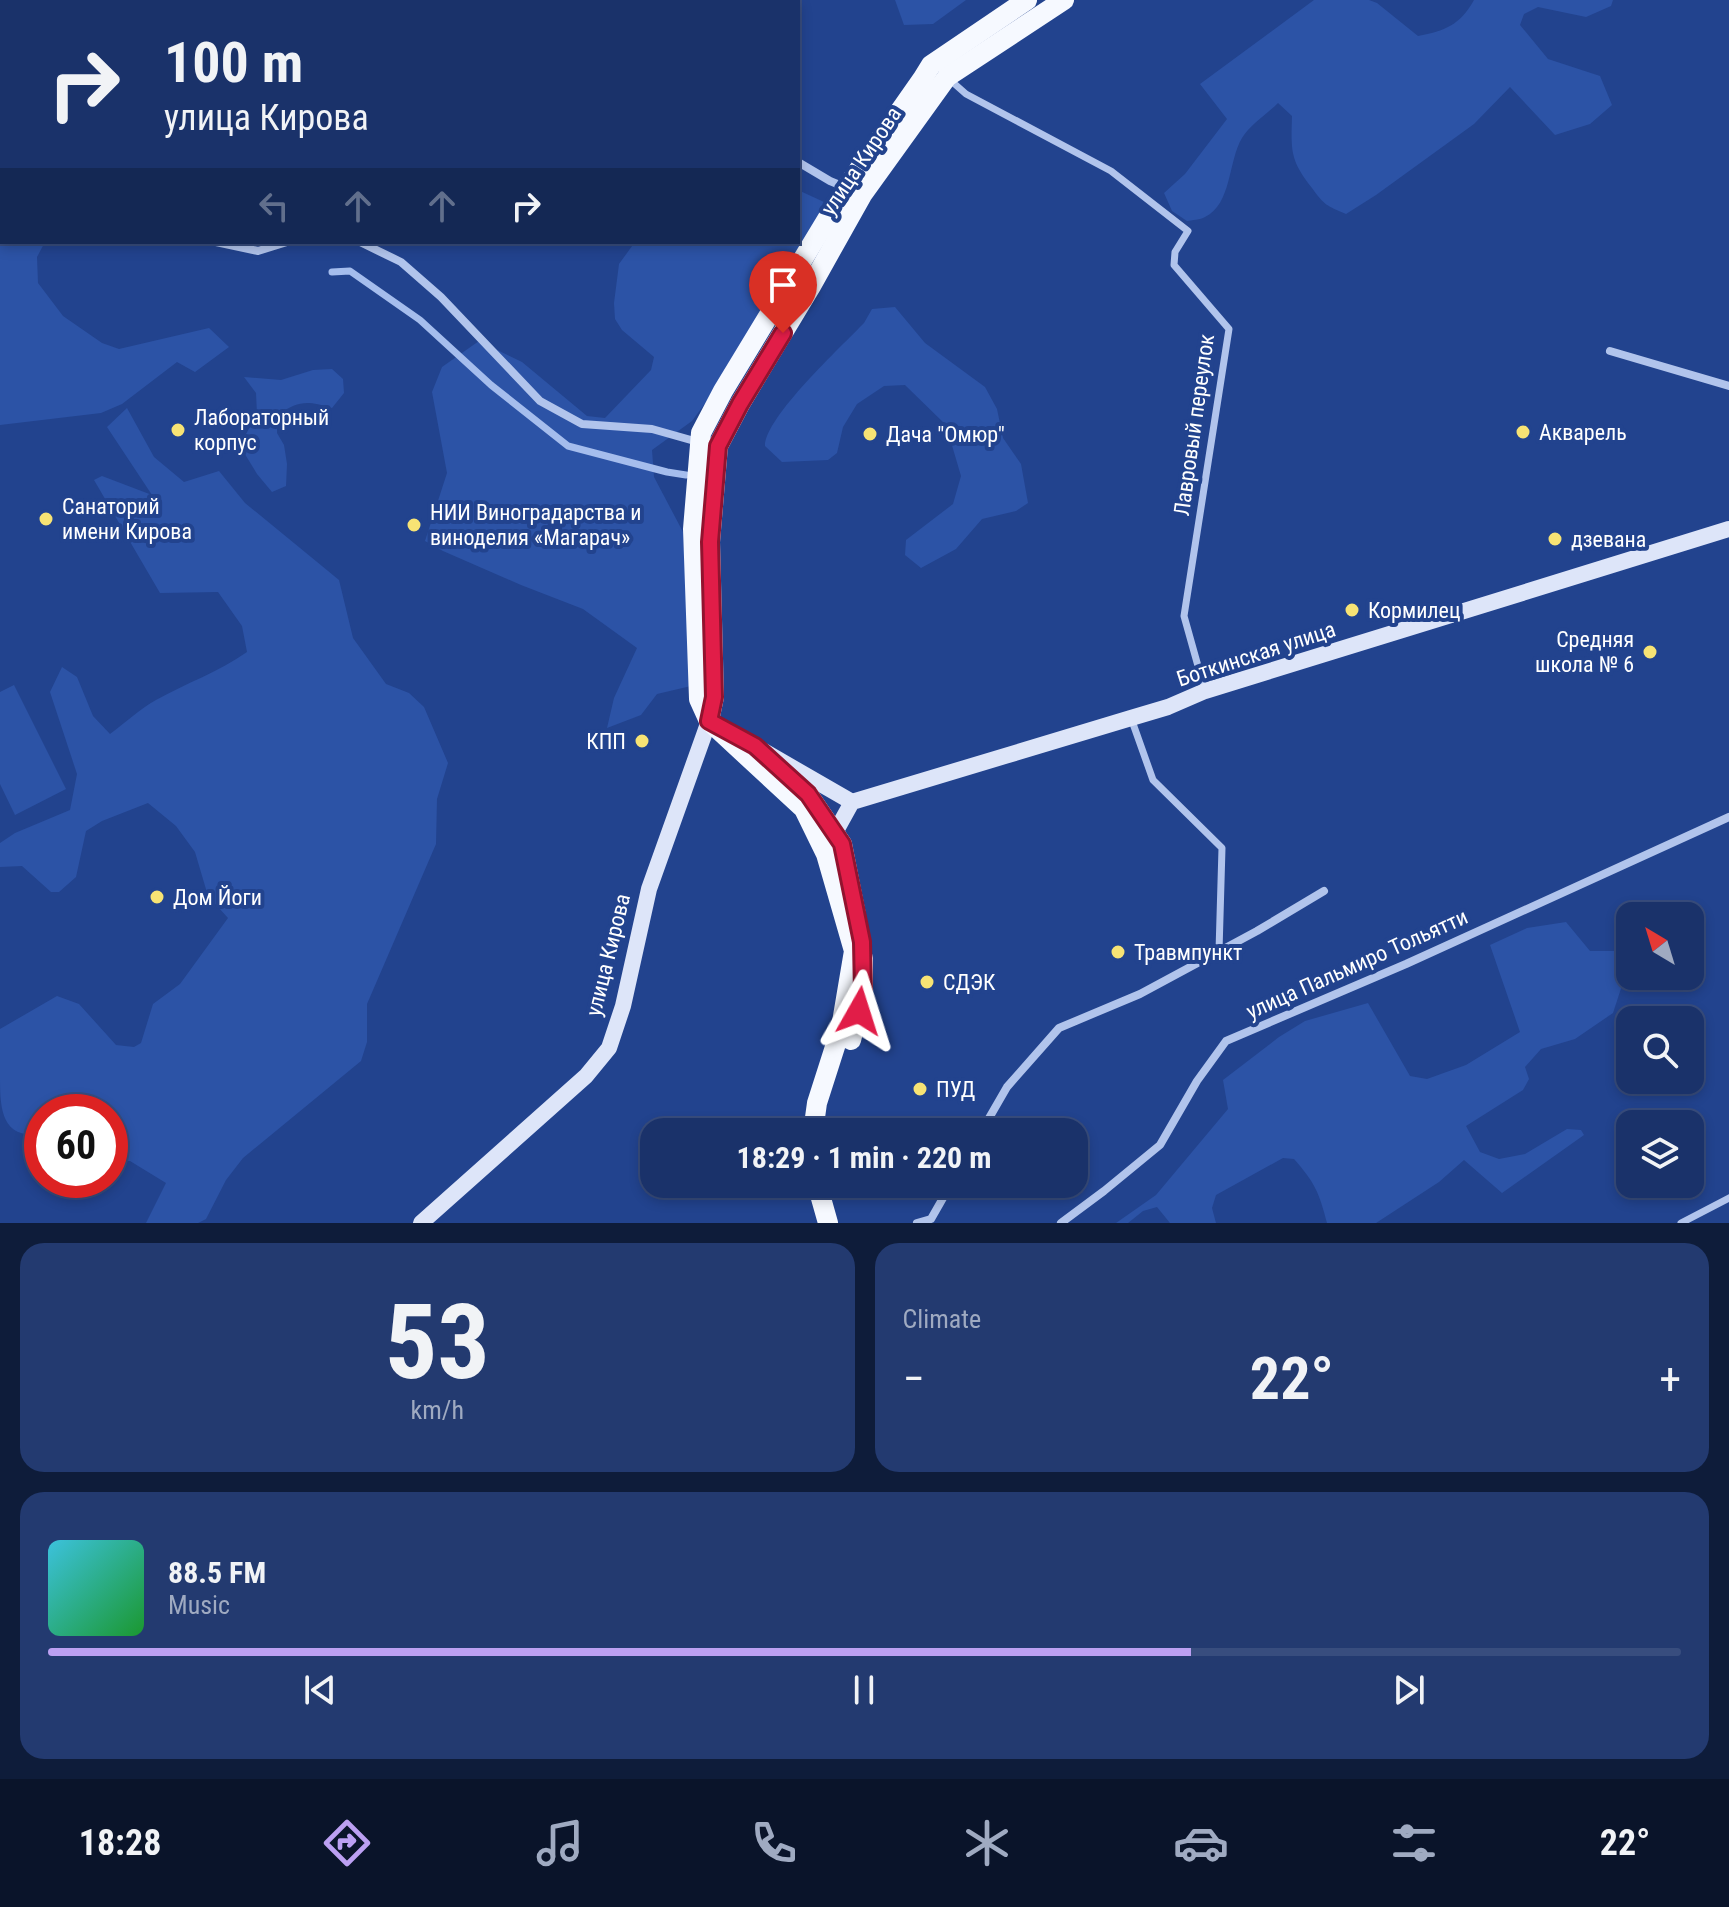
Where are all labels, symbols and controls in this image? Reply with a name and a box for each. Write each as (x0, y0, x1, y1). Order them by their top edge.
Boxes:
text: 100 m (164, 30, 303, 96)
icon: right (32, 32, 136, 136)
text: улица Кирова (164, 97, 369, 139)
street label: улица Кирова (816, 102, 906, 220)
icon: left (252, 184, 296, 228)
icon: ahead (336, 184, 380, 228)
icon: ahead (420, 184, 464, 228)
icon: right (504, 184, 548, 228)
pin (749, 251, 817, 333)
icon: arrive (761, 263, 805, 307)
street label: Лавровый переулок (1169, 332, 1219, 518)
place label: Лабораторный корпус (194, 405, 329, 455)
place label: Акварель (1539, 420, 1627, 445)
marker: Лабораторный корпус (169, 421, 187, 439)
place label: Дача "Омюр" (886, 422, 1005, 447)
marker: Акварель (1514, 423, 1532, 441)
marker: Дача "Омюр" (861, 425, 879, 443)
place label: Санаторий имени Кирова (62, 494, 192, 544)
place label: НИИ Виноградарства и виноделия «Магарач» (430, 500, 642, 550)
marker: Санаторий имени Кирова (37, 510, 55, 528)
marker: НИИ Виноградарства и виноделия «Магарач» (405, 516, 423, 534)
place label: дзевана (1571, 527, 1646, 552)
marker: дзевана (1546, 530, 1564, 548)
place label: Кормилец (1368, 598, 1460, 623)
marker: Кормилец (1343, 601, 1361, 619)
street label: Боткинская улица (1173, 617, 1339, 691)
place label: Средняя школа № 6 (1535, 627, 1634, 677)
marker: Средняя школа № 6 (1641, 643, 1659, 661)
place label: КПП (586, 729, 626, 754)
marker: КПП (633, 732, 651, 750)
place label: Дом Йоги (173, 885, 262, 910)
marker: Дом Йоги (148, 888, 166, 906)
street label: улица Кирова (581, 891, 635, 1019)
north arrow (1616, 902, 1704, 990)
map controls (1616, 902, 1704, 1198)
street label: улица Пальмиро Тольятти (1242, 904, 1472, 1024)
place label: Травмпункт (1134, 940, 1242, 965)
marker: Травмпункт (1109, 943, 1127, 961)
position arrow (817, 969, 901, 1053)
place label: СДЭК (943, 970, 996, 995)
marker: СДЭК (918, 973, 936, 991)
button: search (1616, 1006, 1704, 1094)
place label: ПУД (936, 1077, 975, 1102)
marker: ПУД (911, 1080, 929, 1098)
speed limit sign: 60 (24, 1094, 128, 1198)
button: layers (1616, 1110, 1704, 1198)
text: 18:29 · 1 min · 220 m (737, 1140, 991, 1175)
text: 53 (385, 1282, 490, 1403)
text: Climate (903, 1304, 981, 1334)
text: 22° (1250, 1343, 1334, 1414)
text: − (903, 1353, 925, 1405)
text: + (1659, 1353, 1681, 1405)
text: km/h (411, 1395, 464, 1425)
text: 88.5 FM (168, 1555, 266, 1590)
text: Music (168, 1590, 230, 1620)
icon: previous (298, 1668, 342, 1712)
icon: pause (842, 1668, 886, 1712)
icon: next (1387, 1668, 1431, 1712)
icon: directions (319, 1815, 375, 1871)
icon: music (532, 1815, 588, 1871)
icon: phone (746, 1815, 802, 1871)
icon: climate (959, 1815, 1015, 1871)
icon: car (1173, 1815, 1229, 1871)
icon: filters (1386, 1815, 1442, 1871)
text: 18:28 (79, 1822, 161, 1864)
text: 22° (1600, 1822, 1650, 1864)

